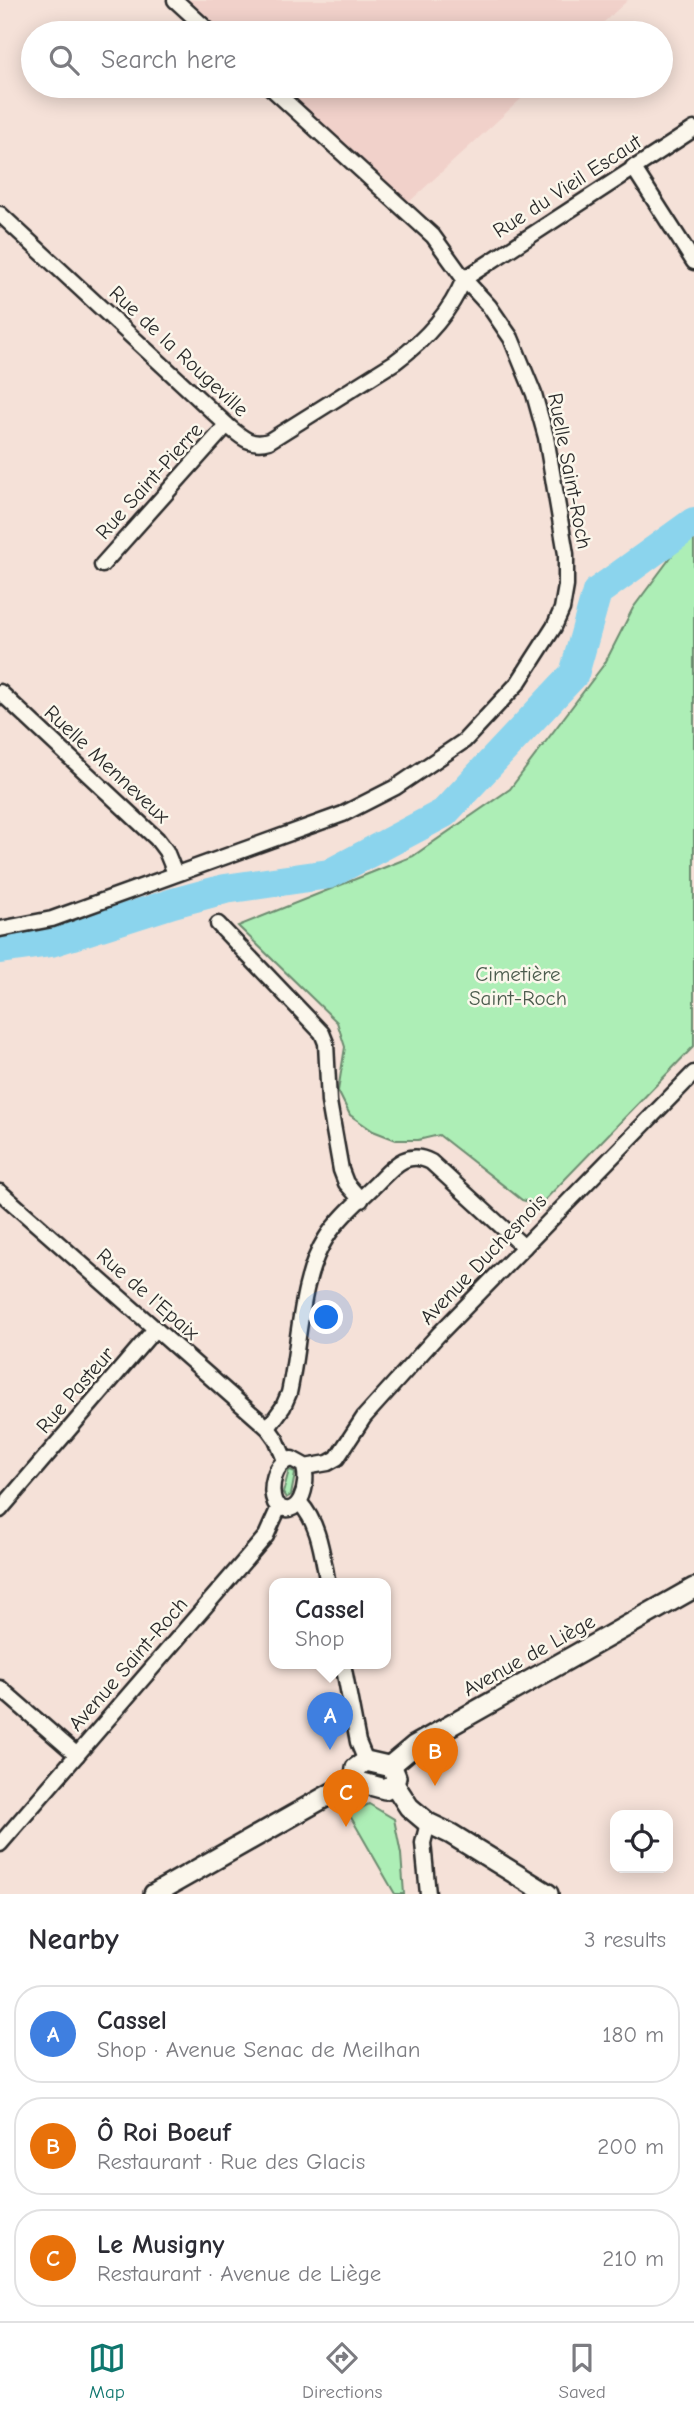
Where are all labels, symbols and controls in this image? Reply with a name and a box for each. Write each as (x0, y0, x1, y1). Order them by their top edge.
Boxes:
search box (21, 21, 673, 98)
icon: search (45, 41, 83, 79)
text: Search here (101, 45, 236, 75)
street label: Rue du Vieil Escaut (488, 129, 646, 243)
street label: Rue de la Rougeville (105, 281, 253, 421)
street label: Ruelle Saint-Roch (543, 391, 597, 551)
street label: Rue Saint-Pierre (91, 418, 207, 544)
street label: Ruelle Menneveux (40, 700, 174, 828)
park label: Cimetière Saint-Roch (469, 962, 567, 1010)
street label: Avenue Duchesnois (415, 1189, 551, 1329)
street label: Rue de l'Epaix (92, 1243, 204, 1345)
your location (309, 1300, 343, 1334)
street label: Rue Pasteur (31, 1342, 119, 1438)
popup (269, 1578, 391, 1669)
street label: Avenue Saint-Roch (64, 1592, 192, 1736)
text: Cassel (295, 1595, 365, 1625)
street label: Avenue de Liège (459, 1609, 599, 1701)
text: Shop (295, 1625, 344, 1652)
pin: A (307, 1692, 353, 1750)
pin: B (412, 1728, 458, 1786)
pin: C (323, 1769, 369, 1827)
map controls (610, 1810, 673, 1873)
button: locate (610, 1810, 673, 1873)
text: Nearby (28, 1922, 119, 1957)
text: 3 results (584, 1926, 666, 1953)
text: Cassel (97, 2006, 167, 2036)
text: A (47, 2021, 59, 2048)
text: 180 m (602, 2021, 664, 2048)
text: Shop · Avenue Senac de Meilhan (97, 2036, 420, 2063)
text: Ô Roi Boeuf (97, 2118, 231, 2148)
text: B (46, 2133, 60, 2160)
text: 200 m (597, 2133, 664, 2160)
text: Restaurant · Rue des Glacis (97, 2148, 365, 2175)
text: Le Musigny (97, 2230, 224, 2260)
text: C (46, 2245, 60, 2272)
text: 210 m (602, 2245, 664, 2272)
text: Restaurant · Avenue de Liège (97, 2260, 381, 2287)
tab: Map (88, 2339, 126, 2403)
tab: Directions (302, 2339, 382, 2403)
tab: Saved (559, 2339, 606, 2403)

